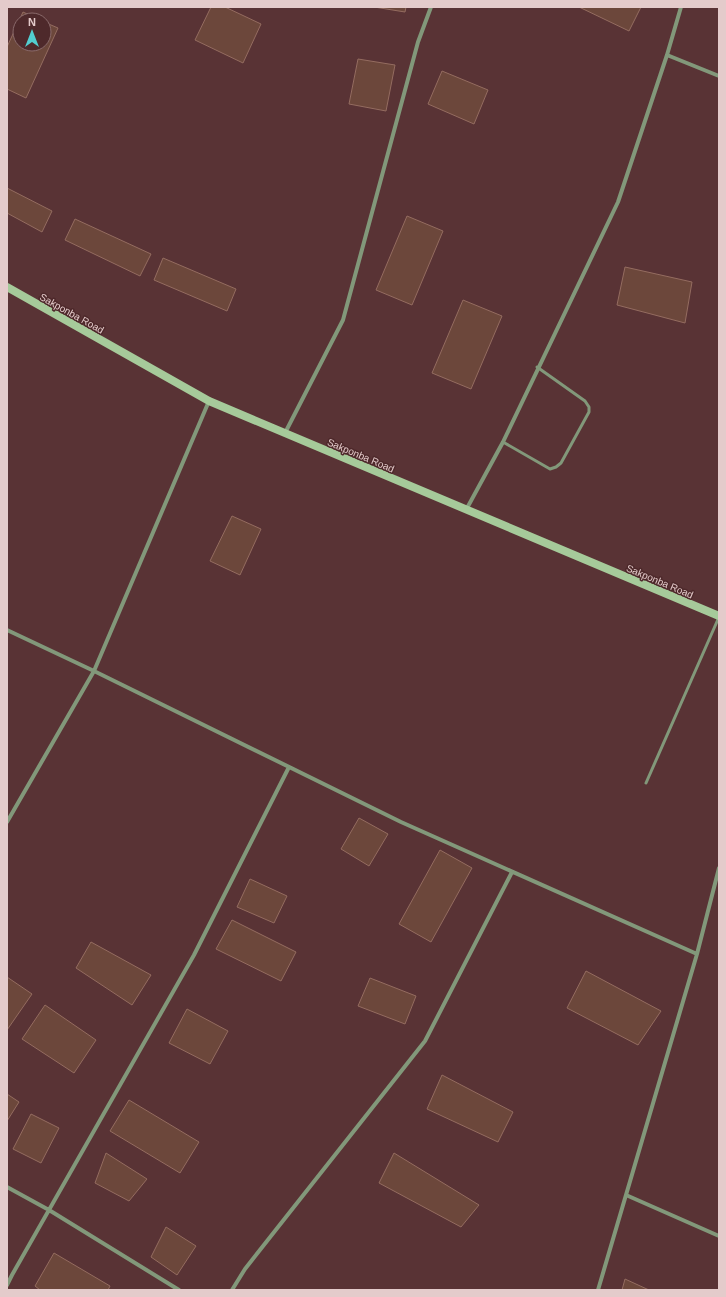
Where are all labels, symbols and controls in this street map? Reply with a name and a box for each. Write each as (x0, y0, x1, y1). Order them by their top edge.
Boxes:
north arrow (12, 12, 52, 52)
text: N (28, 16, 36, 28)
street label: Sakponba Road (38, 291, 106, 336)
street label: Sakponba Road (326, 436, 396, 475)
street label: Sakponba Road (625, 562, 695, 601)

